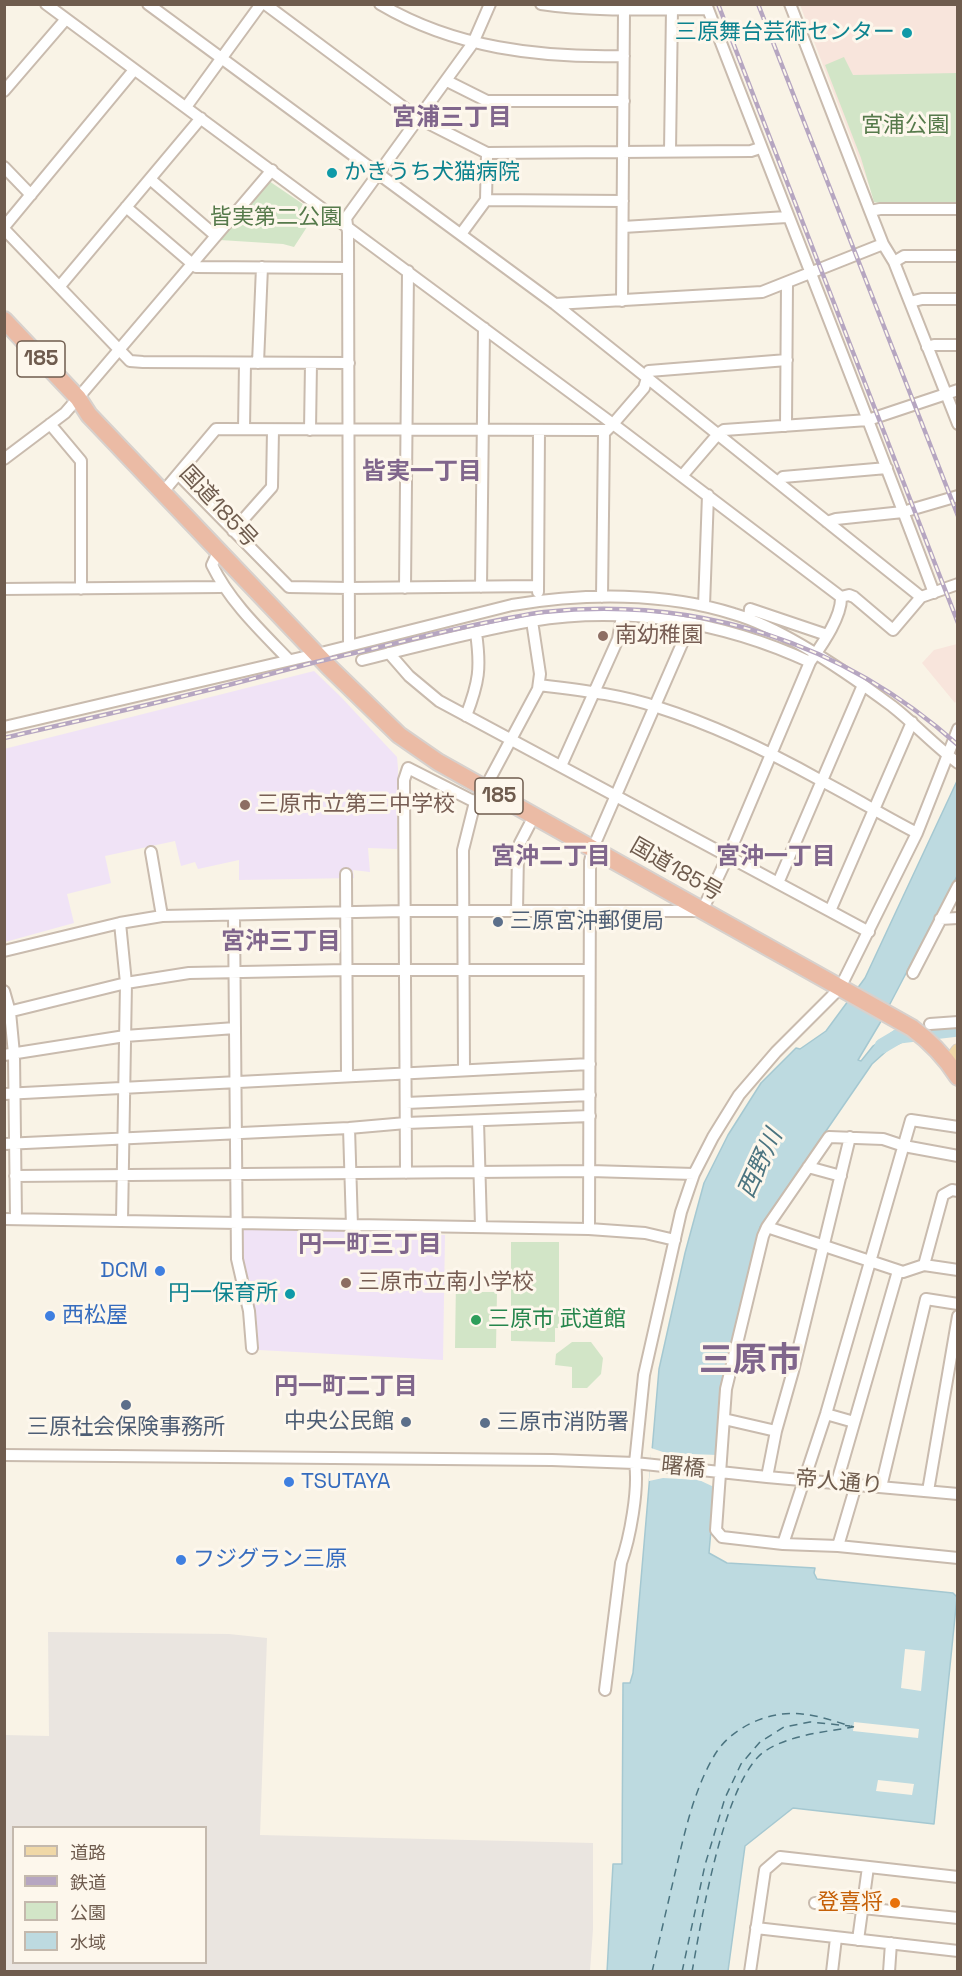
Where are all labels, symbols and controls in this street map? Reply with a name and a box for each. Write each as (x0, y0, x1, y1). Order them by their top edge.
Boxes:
place label: 三原舞台芸術センター (675, 20, 895, 46)
marker: 三原舞台芸術センター (900, 26, 914, 40)
district label: 宮浦三丁目 (392, 104, 512, 132)
park label: 宮浦公園 (861, 113, 949, 139)
place label: かきうち犬猫病院 (344, 160, 520, 186)
marker: かきうち犬猫病院 (325, 166, 339, 180)
park label: 皆実第二公園 (210, 205, 342, 231)
road number: 185 (17, 341, 65, 377)
district label: 皆実一丁目 (362, 458, 482, 486)
street label: 国道185号 (174, 461, 262, 553)
place label: 南幼稚園 (615, 623, 703, 649)
marker: 南幼稚園 (596, 629, 610, 643)
road number: 185 (475, 778, 523, 814)
place label: 三原市立第三中学校 (257, 792, 455, 818)
marker: 三原市立第三中学校 (238, 798, 252, 812)
street label: 国道185号 (625, 833, 727, 907)
district label: 宮沖二丁目 (491, 843, 611, 871)
district label: 宮沖一丁目 (716, 843, 836, 871)
place label: 三原宮沖郵便局 (510, 909, 664, 935)
marker: 三原宮沖郵便局 (491, 915, 505, 929)
district label: 宮沖三丁目 (221, 928, 341, 956)
water label: 西野川 (733, 1125, 789, 1203)
district label: 円一町三丁目 (298, 1231, 442, 1259)
place label: DCM (100, 1258, 148, 1284)
marker: DCM (153, 1264, 167, 1278)
place label: 三原市立南小学校 (358, 1270, 534, 1296)
marker: 三原市立南小学校 (339, 1276, 353, 1290)
place label: 円一保育所 (168, 1281, 278, 1307)
marker: 円一保育所 (283, 1287, 297, 1301)
place label: 西松屋 (62, 1303, 128, 1329)
place label: 三原市 武道館 (488, 1307, 626, 1333)
marker: 西松屋 (43, 1309, 57, 1323)
marker: 三原市 武道館 (469, 1313, 483, 1327)
district label: 三原市 (699, 1342, 801, 1382)
district label: 円一町二丁目 (274, 1373, 418, 1401)
marker: 三原社会保険事務所 (119, 1398, 133, 1412)
place label: 中央公民館 (284, 1409, 394, 1435)
place label: 三原市消防署 (497, 1410, 629, 1436)
place label: 三原社会保険事務所 (27, 1415, 225, 1441)
marker: 中央公民館 (399, 1415, 413, 1429)
marker: 三原市消防署 (478, 1416, 492, 1430)
street label: 曙橋 (660, 1453, 706, 1483)
street label: 帝人通り (794, 1466, 884, 1500)
place label: TSUTAYA (301, 1469, 391, 1495)
marker: TSUTAYA (282, 1475, 296, 1489)
place label: フジグラン三原 (193, 1547, 347, 1573)
marker: フジグラン三原 (174, 1553, 188, 1567)
legend (12, 1826, 207, 1964)
text: 道路 (70, 1841, 106, 1864)
text: 鉄道 (70, 1871, 106, 1894)
place label: 登喜将 (817, 1890, 883, 1916)
marker: 登喜将 (888, 1896, 902, 1910)
text: 公園 (70, 1901, 106, 1924)
text: 水域 (70, 1931, 106, 1954)

